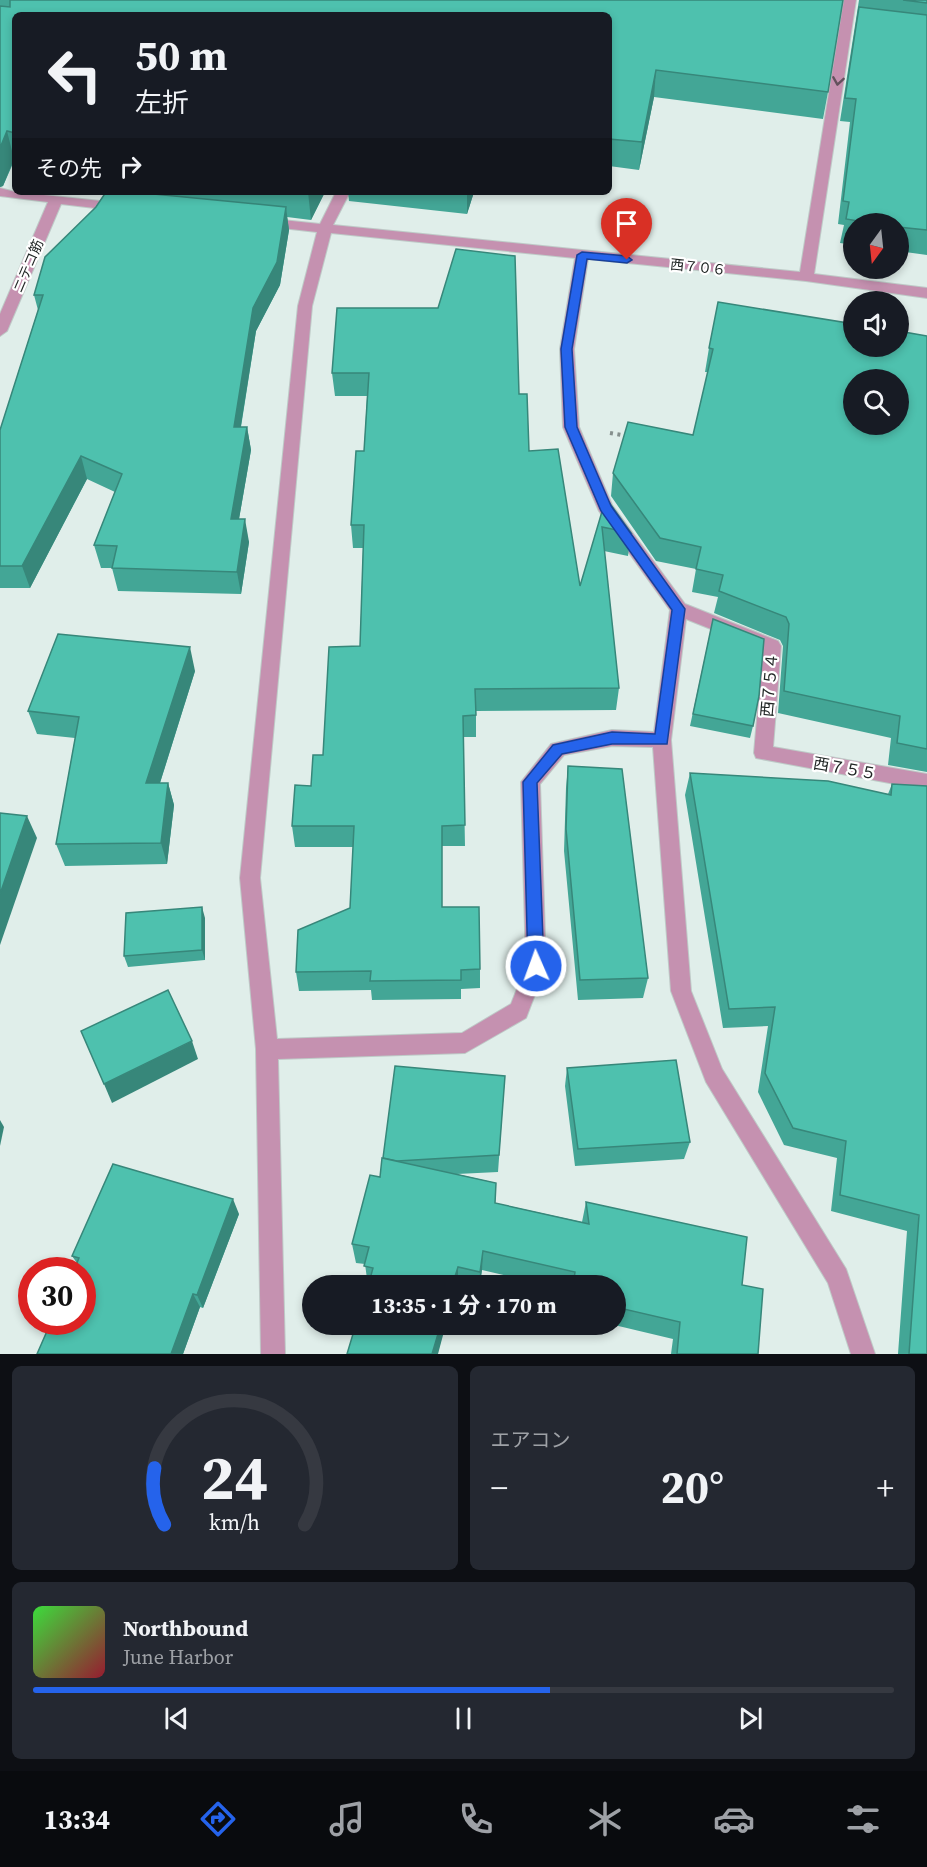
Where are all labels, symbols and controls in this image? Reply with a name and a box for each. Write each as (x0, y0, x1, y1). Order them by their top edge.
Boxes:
text: 50 m (135, 26, 228, 84)
icon: left (36, 36, 114, 114)
one-way arrow (832, 76, 845, 86)
text: 左折 (135, 84, 189, 121)
icon: right (114, 150, 147, 183)
text: その先 (36, 153, 102, 183)
pin (601, 198, 652, 260)
icon: arrive (610, 207, 643, 240)
north arrow (843, 213, 909, 279)
map controls (843, 213, 909, 435)
street label: ニテコ筋 (8, 236, 48, 296)
street label: 西７０６ (669, 254, 727, 280)
button: sound (843, 291, 909, 357)
button: search (843, 369, 909, 435)
street label: 西７５４ (755, 652, 783, 718)
street label: 西７５５ (812, 752, 878, 784)
position arrow (504, 934, 568, 998)
speed limit sign: 30 (18, 1257, 96, 1335)
text: 13:35 · 1 分 · 170 m (371, 1290, 557, 1320)
text: エアコン (491, 1426, 571, 1454)
text: 24 (201, 1434, 269, 1520)
text: 20° (660, 1456, 724, 1518)
text: − (491, 1465, 508, 1510)
text: + (876, 1465, 894, 1510)
text: km/h (209, 1508, 260, 1537)
text: Northbound (123, 1613, 248, 1643)
text: June Harbor (123, 1643, 233, 1671)
icon: previous (160, 1702, 193, 1735)
icon: pause (447, 1702, 480, 1735)
icon: next (734, 1702, 767, 1735)
icon: directions (197, 1798, 239, 1840)
icon: music (326, 1798, 368, 1840)
icon: phone (455, 1798, 497, 1840)
icon: climate (584, 1798, 626, 1840)
icon: car (713, 1798, 755, 1840)
icon: filters (842, 1798, 884, 1840)
text: 13:34 (43, 1801, 110, 1838)

